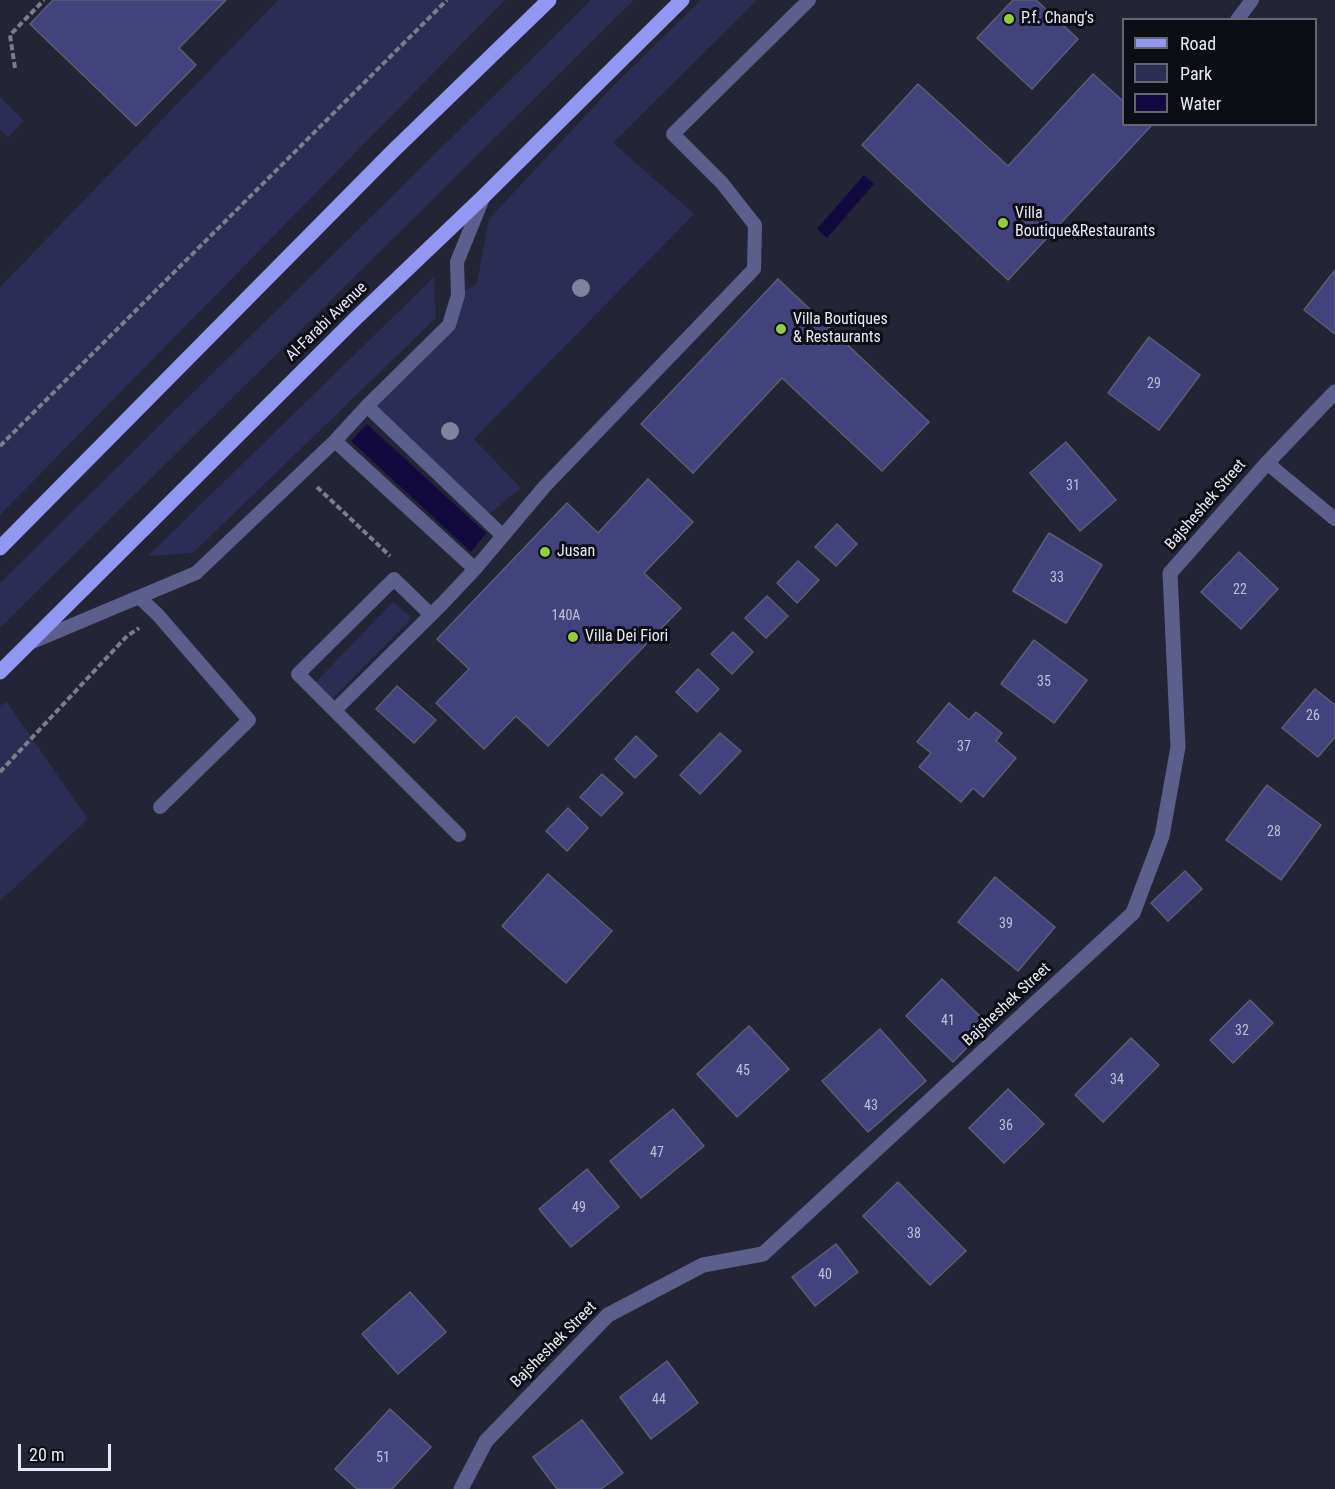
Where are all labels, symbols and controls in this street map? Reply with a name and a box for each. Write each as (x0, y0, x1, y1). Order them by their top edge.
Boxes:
place label: P.f. Chang’s (1021, 9, 1094, 29)
marker: P.f. Chang’s (1002, 12, 1016, 26)
legend (1122, 18, 1317, 126)
text: Road (1180, 33, 1216, 54)
text: Park (1180, 63, 1212, 84)
text: Water (1180, 93, 1221, 114)
place label: Villa Boutique&Restaurants (1015, 204, 1155, 242)
marker: Villa Boutique&Restaurants (996, 216, 1010, 230)
street label: Al-Farabi Avenue (282, 278, 372, 366)
place label: Villa Boutiques & Restaurants (793, 310, 888, 348)
marker: Villa Boutiques & Restaurants (774, 322, 788, 336)
house number: 29 (1147, 376, 1161, 392)
street label: Bajsheshek Street (1162, 456, 1250, 554)
house number: 31 (1066, 478, 1080, 494)
place label: Jusan (557, 542, 595, 562)
marker: Jusan (538, 545, 552, 559)
house number: 33 (1050, 570, 1064, 586)
house number: 22 (1233, 582, 1247, 598)
house number: 140А (552, 608, 580, 624)
place label: Villa Dei Fiori (585, 627, 668, 647)
marker: Villa Dei Fiori (566, 630, 580, 644)
house number: 35 (1037, 674, 1051, 690)
house number: 26 (1306, 708, 1320, 724)
house number: 37 (957, 739, 971, 755)
house number: 28 (1267, 824, 1281, 840)
house number: 39 (999, 916, 1013, 932)
street label: Bajsheshek Street (959, 959, 1055, 1051)
house number: 41 (941, 1013, 955, 1029)
house number: 32 (1235, 1023, 1249, 1039)
house number: 45 (736, 1063, 750, 1079)
house number: 34 (1110, 1072, 1124, 1088)
house number: 43 (864, 1098, 878, 1114)
house number: 36 (999, 1118, 1013, 1134)
house number: 47 (650, 1145, 664, 1161)
house number: 49 (572, 1200, 586, 1216)
house number: 38 (907, 1226, 921, 1242)
house number: 40 (818, 1267, 832, 1283)
street label: Bajsheshek Street (507, 1298, 601, 1392)
house number: 44 (652, 1392, 666, 1408)
scale bar (21, 1432, 114, 1470)
text: 20 m (29, 1444, 64, 1465)
house number: 51 (376, 1450, 390, 1466)

